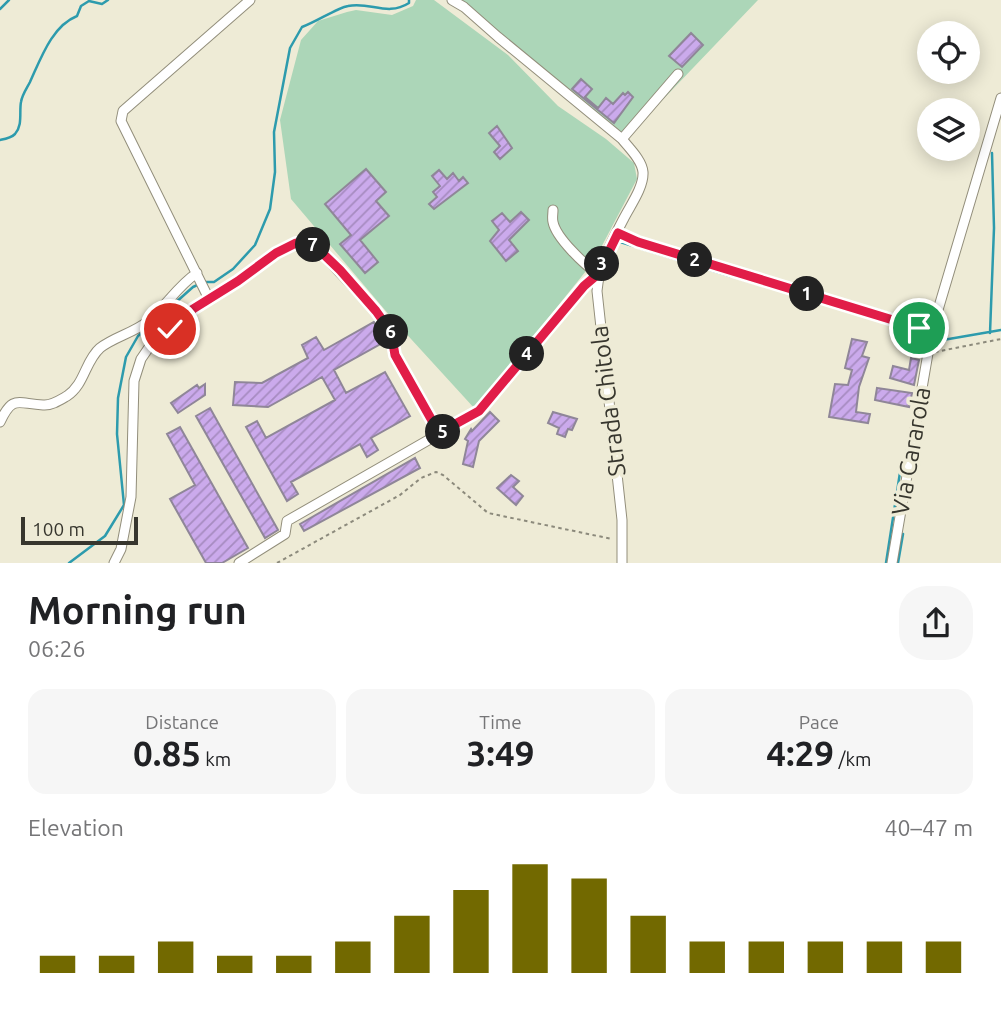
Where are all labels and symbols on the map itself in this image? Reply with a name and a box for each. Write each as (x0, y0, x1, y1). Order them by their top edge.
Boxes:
pin: 7 (296, 228, 330, 262)
pin: 2 (678, 243, 712, 278)
pin: 3 (584, 246, 620, 282)
pin: 1 (790, 276, 824, 312)
pin (889, 298, 949, 358)
pin (140, 299, 200, 359)
pin: 6 (374, 314, 408, 350)
street label: Strada Chitola (585, 324, 631, 478)
pin: 4 (510, 336, 544, 372)
street label: Via Cararola (886, 385, 936, 517)
pin: 5 (426, 414, 460, 450)
scale bar (21, 514, 138, 546)

